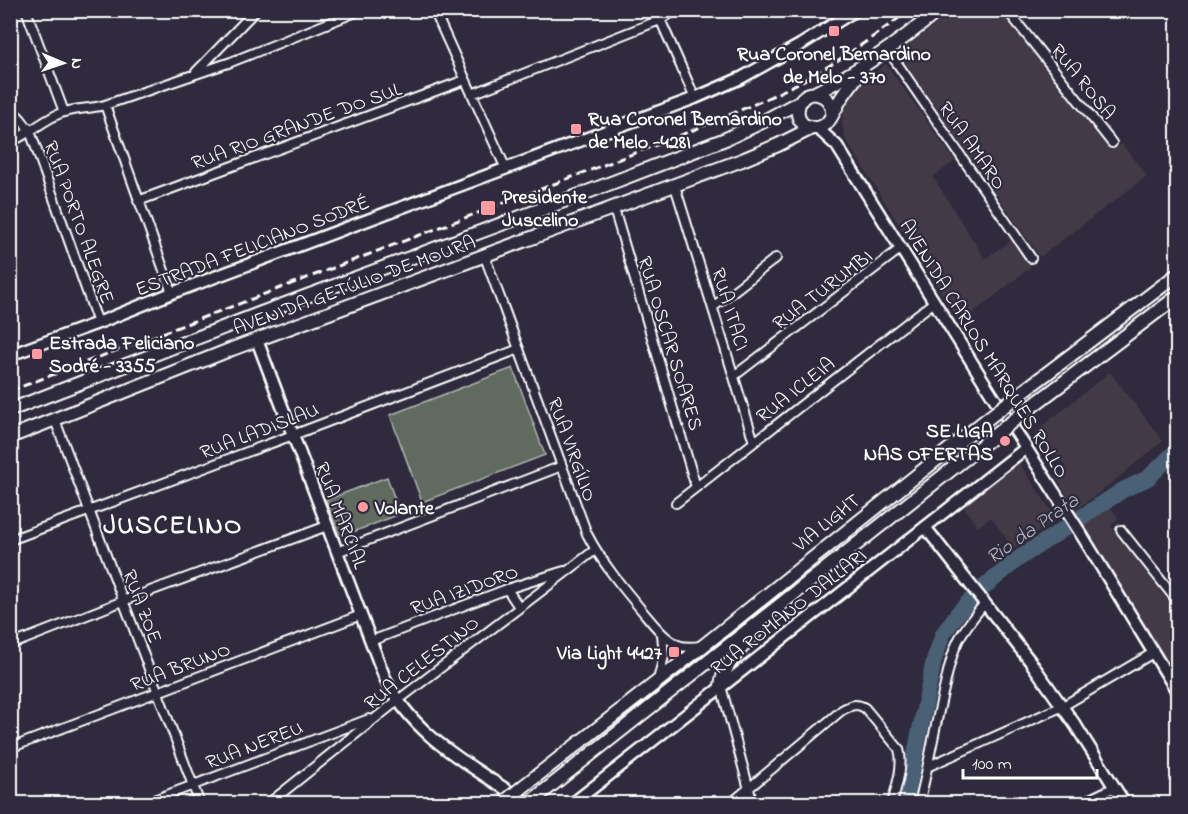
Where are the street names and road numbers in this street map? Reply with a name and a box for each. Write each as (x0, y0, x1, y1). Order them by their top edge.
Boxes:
street label: RUA ROSA (1042, 38, 1122, 127)
street label: RUA RIO GRANDE DO SUL (188, 76, 407, 179)
street label: RUA AMARO (930, 96, 1012, 197)
street label: RUA PORTO ALEGRE (35, 137, 121, 308)
street label: ESTRADA FELICIANO SODRÉ (132, 189, 374, 305)
street label: AVENIDA CARLOS MARQUES ROLLO (891, 214, 1075, 484)
street label: AVENIDA GETÚLIO DE MOURA (230, 229, 480, 344)
street label: RUA TURUMBI (767, 244, 880, 338)
street label: RUA OSCAR SOARES (628, 253, 709, 435)
street label: RUA ITACI (702, 265, 755, 355)
street label: RUA ICLEIA (751, 351, 842, 431)
street label: RUA VIRGÍLIO (538, 394, 603, 506)
street label: RUA LADISLAU (196, 396, 324, 468)
street label: RUA MARCIAL (306, 458, 374, 574)
street label: VIA LIGHT (787, 488, 867, 561)
street label: RUA ROMANO DALLARI (705, 543, 874, 683)
street label: RUA IZIDORO (407, 558, 523, 624)
street label: RUA ZOE (113, 566, 168, 648)
street label: RUA CELESTINO (359, 610, 486, 718)
street label: RUA BRUNO (127, 636, 235, 701)
street label: RUA NEREU (202, 714, 308, 778)

